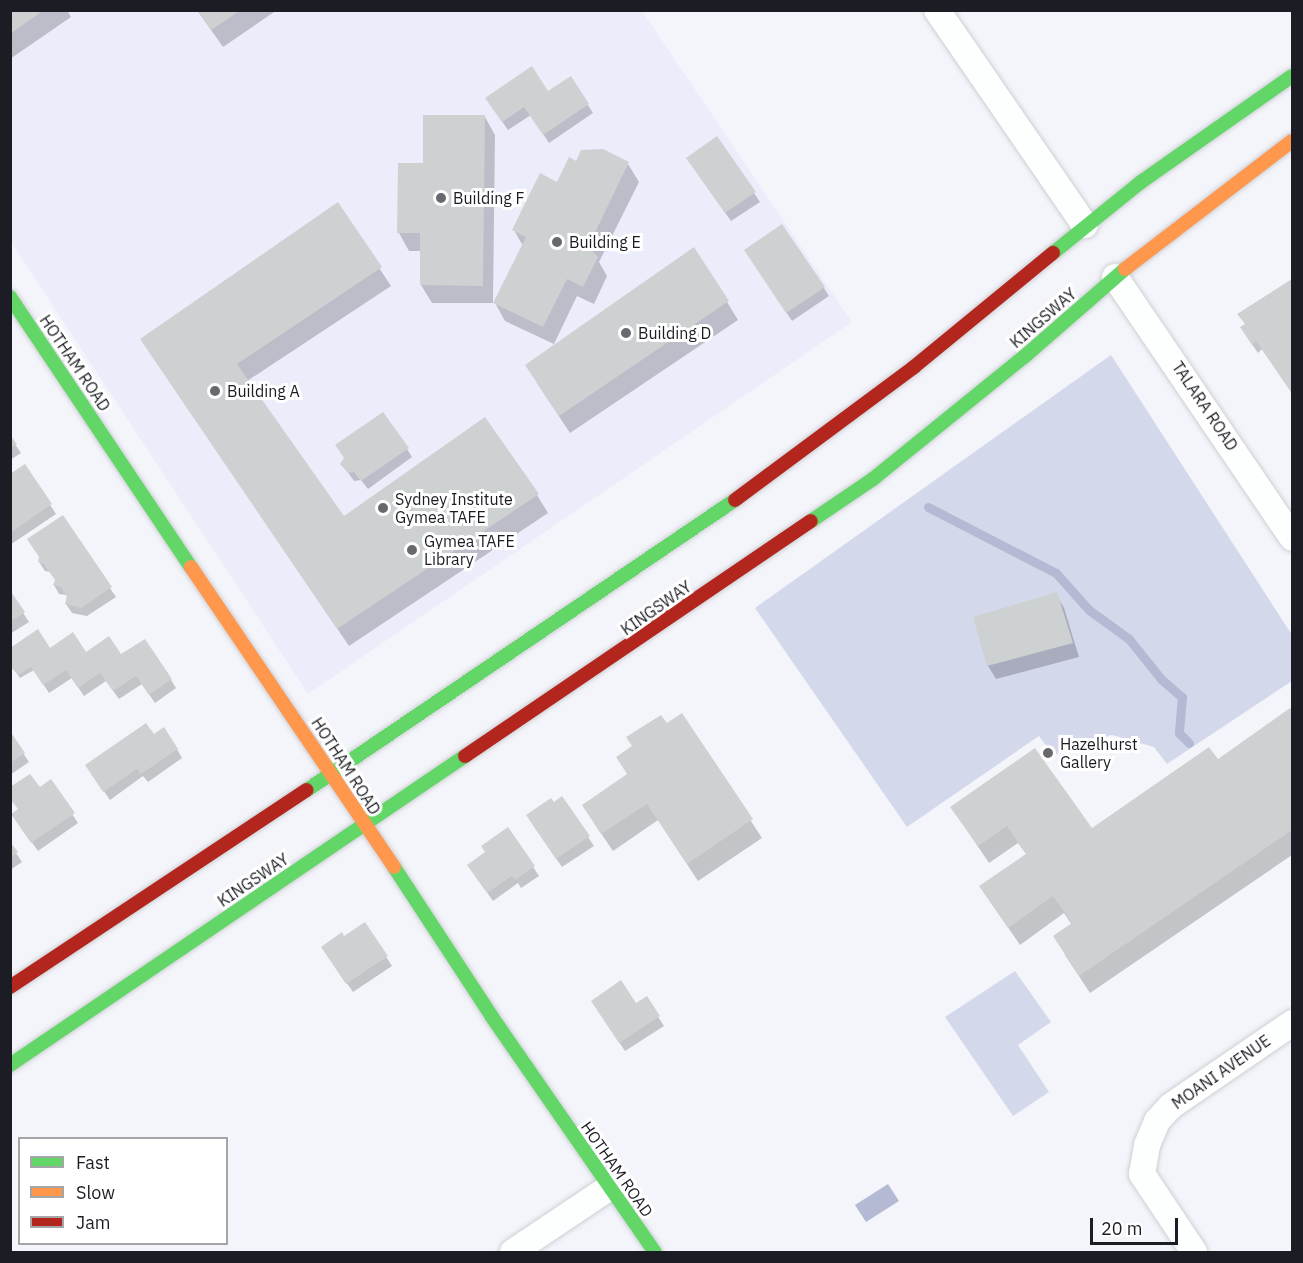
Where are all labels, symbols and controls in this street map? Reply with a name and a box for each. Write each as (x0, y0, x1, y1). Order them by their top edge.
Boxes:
place label: Building F (453, 188, 524, 208)
marker: Building F (434, 191, 448, 205)
place label: Building E (569, 232, 641, 252)
marker: Building E (550, 235, 564, 249)
street label: KINGSWAY (1006, 284, 1080, 352)
street label: HOTHAM ROAD (36, 311, 114, 415)
place label: Building D (638, 323, 711, 343)
marker: Building D (619, 326, 633, 340)
street label: TALARA ROAD (1168, 358, 1242, 454)
place label: Building A (227, 381, 300, 401)
marker: Building A (208, 384, 222, 398)
place label: Sydney Institute Gymea TAFE (395, 489, 513, 527)
marker: Sydney Institute Gymea TAFE (376, 501, 390, 515)
place label: Gymea TAFE Library (424, 531, 515, 569)
marker: Gymea TAFE Library (405, 543, 419, 557)
street label: KINGSWAY (617, 577, 695, 639)
street label: HOTHAM ROAD (307, 714, 385, 818)
place label: Hazelhurst Gallery (1060, 734, 1138, 772)
marker: Hazelhurst Gallery (1041, 746, 1055, 760)
street label: KINGSWAY (214, 849, 292, 911)
street label: MOANI AVENUE (1168, 1031, 1274, 1113)
street label: HOTHAM ROAD (577, 1118, 657, 1220)
legend (18, 1137, 228, 1245)
text: Fast (76, 1151, 110, 1174)
text: Slow (76, 1181, 115, 1204)
scale bar (1093, 1206, 1182, 1244)
text: Jam (76, 1211, 111, 1234)
text: 20 m (1101, 1217, 1143, 1240)

